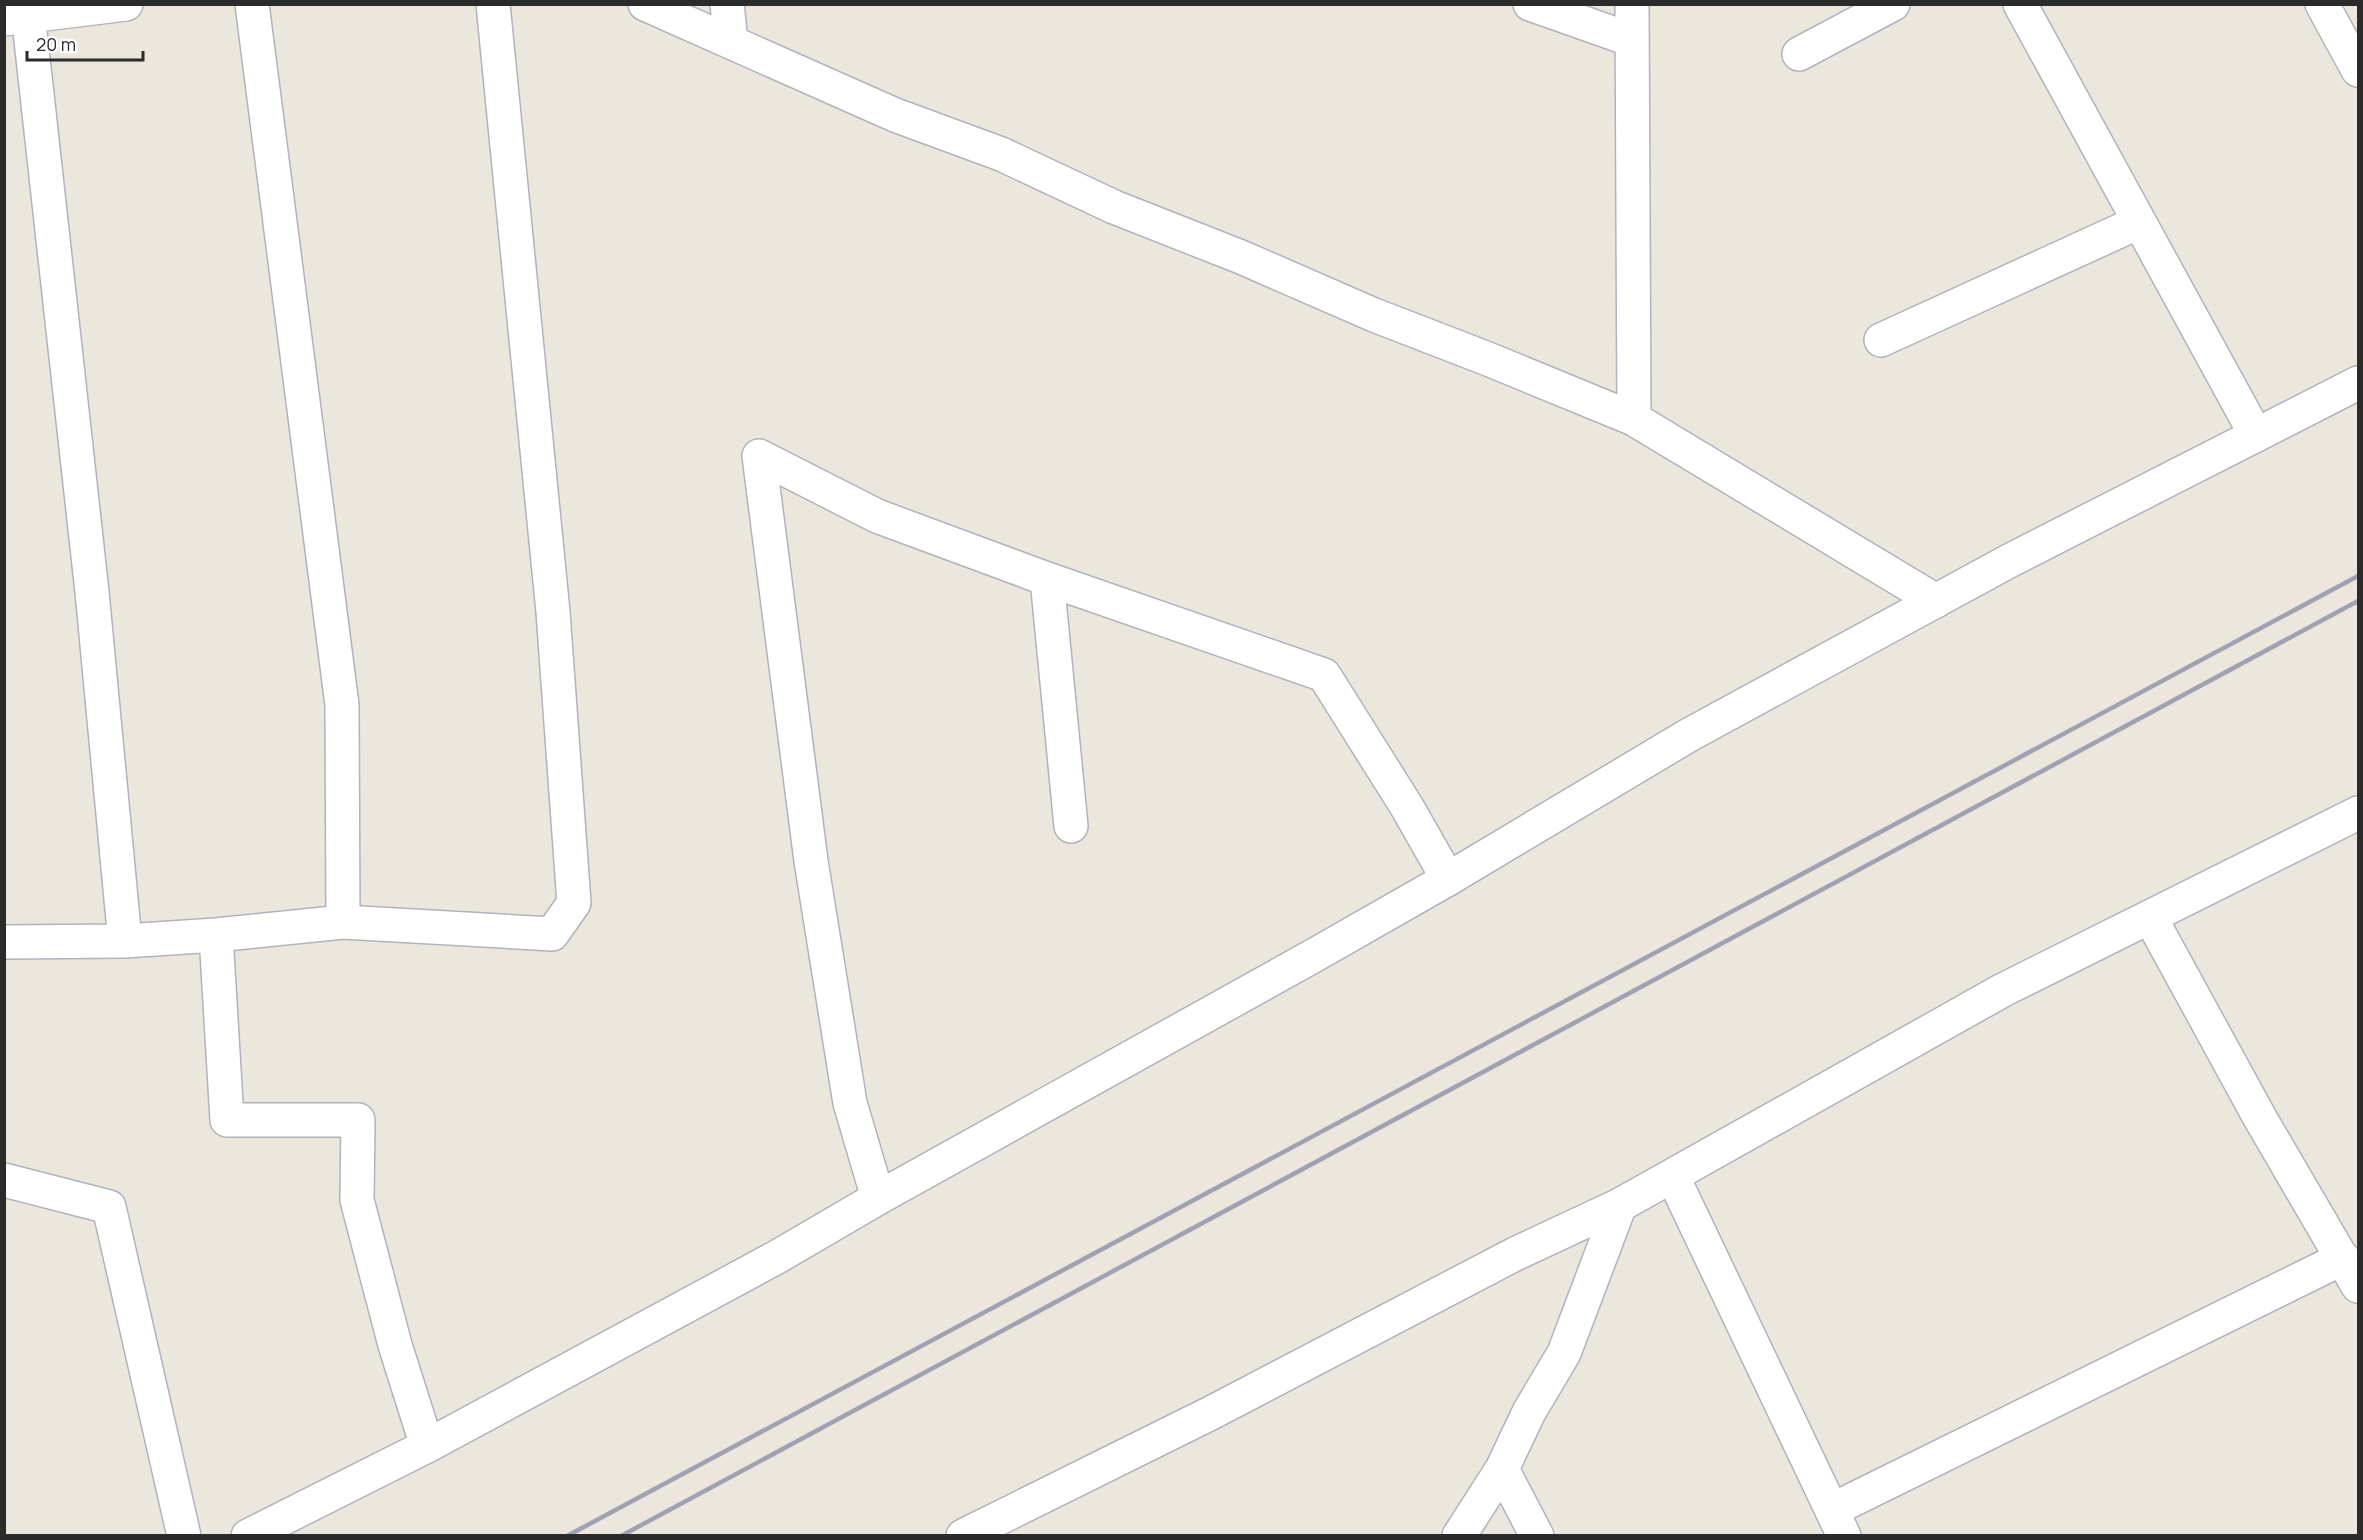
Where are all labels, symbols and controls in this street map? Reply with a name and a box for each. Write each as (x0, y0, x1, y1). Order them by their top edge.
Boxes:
scale bar (27, 24, 142, 62)
text: 20 m (36, 32, 76, 56)

